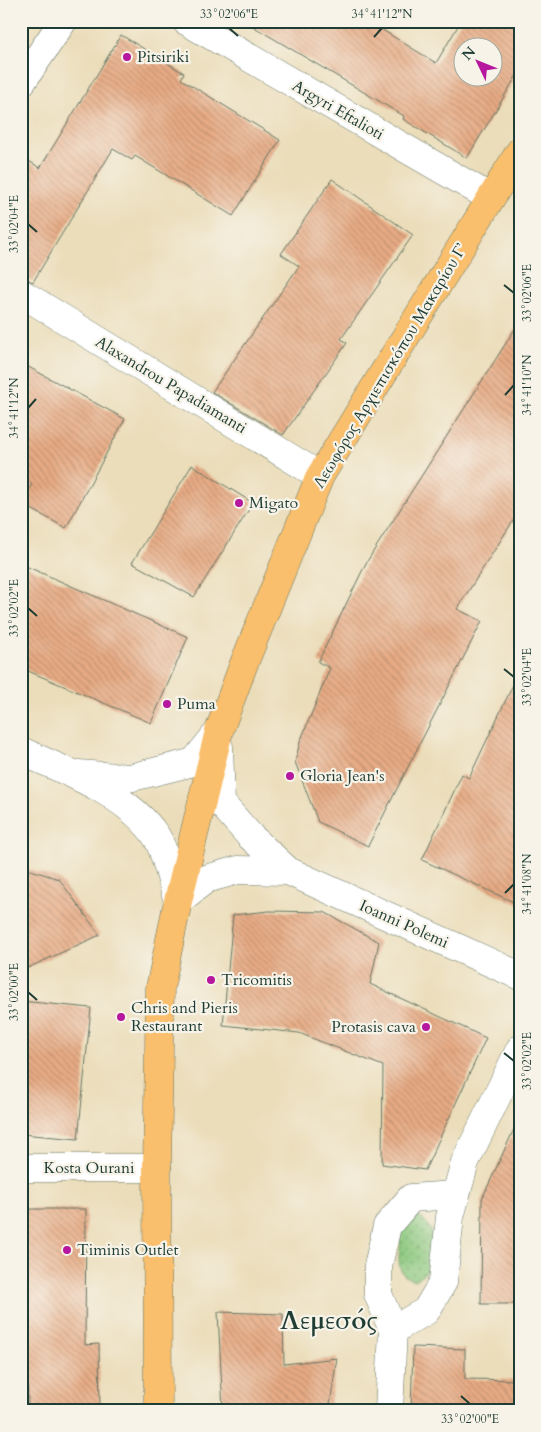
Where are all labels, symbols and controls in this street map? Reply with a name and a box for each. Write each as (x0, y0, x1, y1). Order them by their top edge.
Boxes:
text: 33°02'06"E (200, 6, 258, 22)
text: 34°41'12"N (352, 6, 413, 22)
north arrow (454, 38, 504, 88)
text: N (458, 43, 480, 64)
place label: Pitsiriki (137, 46, 190, 68)
marker: Pitsiriki (121, 51, 133, 63)
street label: Argyri Eftalioti (288, 75, 388, 145)
text: 33°02'04"E (6, 195, 22, 253)
street label: Λεωφόρος Αρχιεπισκόπου Μακαρίου Γ’ (308, 239, 472, 492)
text: 33°02'06"E (519, 264, 535, 322)
street label: Alaxandrou Papadiamanti (91, 331, 251, 439)
text: 34°41'10"N (519, 354, 535, 415)
text: 34°41'12"N (6, 377, 22, 438)
place label: Migato (249, 492, 299, 514)
marker: Migato (233, 497, 245, 509)
text: 33°02'02"E (6, 579, 22, 637)
text: 33°02'04"E (519, 648, 535, 706)
place label: Puma (177, 693, 216, 715)
marker: Puma (161, 698, 173, 710)
place label: Gloria Jean's (300, 765, 385, 787)
marker: Gloria Jean's (284, 770, 296, 782)
text: 34°41'08"N (519, 853, 535, 914)
street label: Ioanni Polemi (356, 895, 453, 954)
text: 33°02'00"E (6, 963, 22, 1021)
place label: Tricomitis (221, 969, 292, 991)
marker: Tricomitis (205, 974, 217, 986)
place label: Chris and Pieris Restaurant (131, 997, 238, 1037)
marker: Chris and Pieris Restaurant (115, 1011, 127, 1023)
place label: Protasis cava (331, 1016, 416, 1038)
marker: Protasis cava (420, 1021, 432, 1033)
text: 33°02'02"E (519, 1032, 535, 1090)
street label: Kosta Ourani (43, 1157, 135, 1179)
place label: Timinis Outlet (77, 1239, 179, 1261)
marker: Timinis Outlet (61, 1244, 73, 1256)
district label: Λεμεσός (280, 1303, 378, 1338)
text: 33°02'00"E (441, 1411, 499, 1427)

